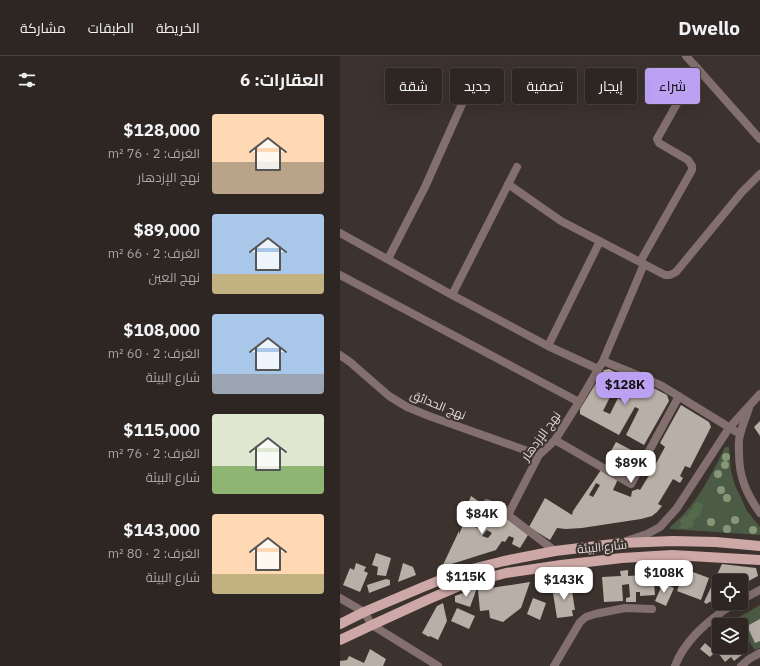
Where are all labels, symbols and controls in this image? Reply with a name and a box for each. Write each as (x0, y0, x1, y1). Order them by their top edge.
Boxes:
text: Dwello (678, 16, 740, 40)
text: مشاركة (20, 19, 66, 37)
text: الطبقات (88, 19, 134, 37)
text: الخريطة (156, 19, 200, 37)
chip: شقة (385, 68, 442, 104)
chip: جديد (450, 68, 504, 104)
chip: تصفية (512, 68, 577, 104)
chip: إيجار (585, 68, 637, 104)
chip: شراء (645, 68, 700, 104)
icon: filters (16, 69, 38, 91)
text: العقارات: 6 (240, 69, 324, 91)
text: $128,000 (123, 119, 200, 141)
icon: home (244, 130, 292, 178)
text: الغرف: 2 · 76 m² (108, 145, 200, 162)
text: نهج الإزدهار (138, 169, 200, 186)
text: $89,000 (134, 219, 200, 241)
icon: home (244, 230, 292, 278)
text: الغرف: 2 · 66 m² (108, 245, 200, 262)
text: نهج العين (148, 269, 200, 286)
text: $108,000 (123, 319, 200, 341)
icon: home (244, 330, 292, 378)
text: الغرف: 2 · 60 m² (108, 345, 200, 362)
text: شارع البيئة (146, 369, 200, 386)
pin: $128K (597, 372, 653, 406)
text: $128K (605, 376, 645, 393)
street label: نهج الحدائق (408, 387, 468, 423)
street label: نهج الإزدهار (517, 408, 564, 465)
text: $115,000 (123, 419, 200, 441)
icon: home (244, 430, 292, 478)
text: الغرف: 2 · 76 m² (108, 445, 200, 462)
pin: $89K (607, 450, 655, 484)
text: $89K (615, 454, 647, 471)
text: شارع البيئة (146, 469, 200, 486)
pin: $84K (458, 501, 506, 535)
text: $84K (466, 505, 498, 522)
text: $143,000 (123, 519, 200, 541)
icon: home (244, 530, 292, 578)
street label: شارع البيئة (576, 536, 628, 558)
text: الغرف: 2 · 80 m² (108, 545, 200, 562)
pin: $108K (636, 560, 692, 594)
pin: $115K (438, 564, 494, 598)
text: $108K (644, 564, 684, 581)
pin: $143K (536, 567, 592, 601)
text: $115K (446, 568, 486, 585)
text: شارع البيئة (146, 569, 200, 586)
text: $143K (544, 571, 584, 588)
map controls (712, 574, 748, 654)
button: locate (712, 574, 748, 610)
button: layers (712, 618, 748, 654)

